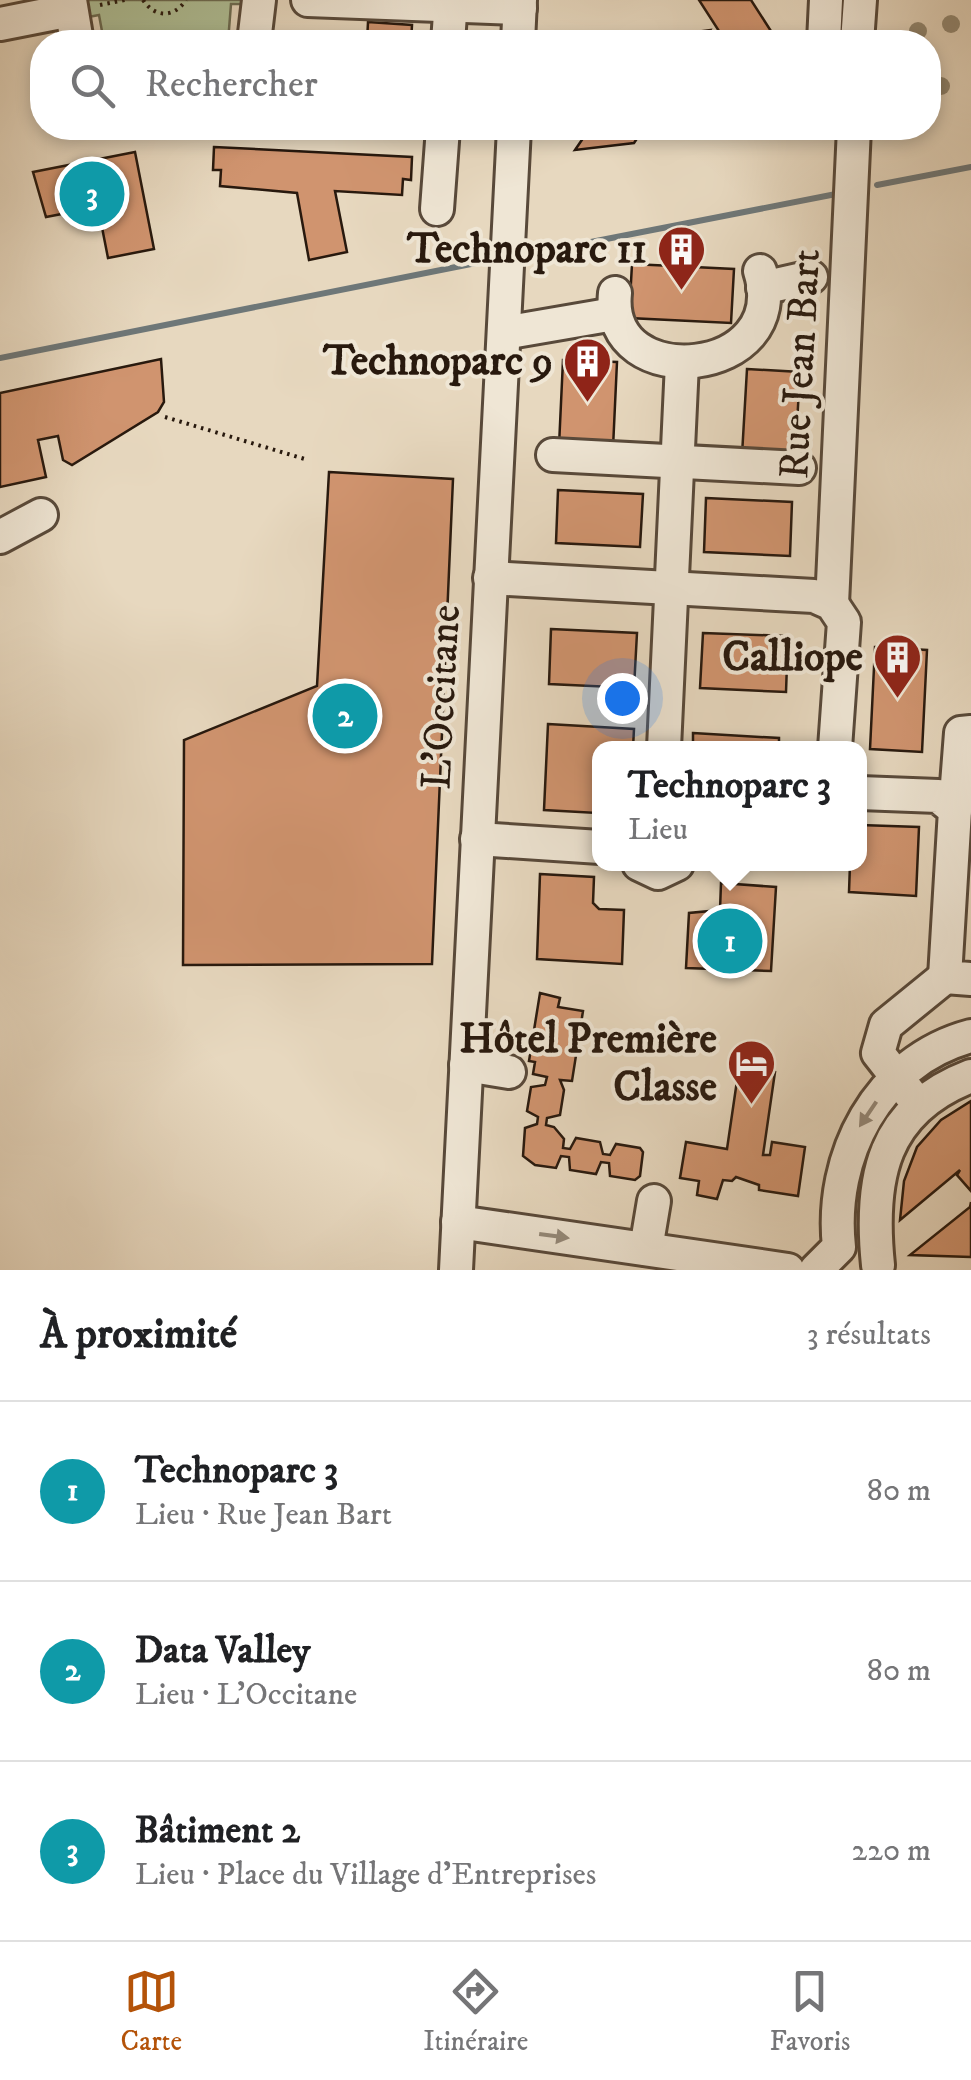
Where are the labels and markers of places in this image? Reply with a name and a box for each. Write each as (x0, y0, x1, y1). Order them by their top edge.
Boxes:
pin: 3 (59, 156, 124, 232)
place label: Technoparc 11 (406, 224, 647, 276)
building icon: Technoparc 11 (656, 224, 708, 292)
place label: Technoparc 9 (322, 336, 553, 388)
building icon: Technoparc 9 (562, 336, 614, 404)
place label: Calliope (722, 632, 863, 684)
building icon: Calliope (872, 632, 924, 700)
pin: 2 (312, 678, 378, 754)
pin: 1 (698, 904, 762, 978)
place label: Hôtel Première Classe (459, 1014, 717, 1114)
hotel icon: Hôtel Première Classe (726, 1038, 778, 1106)

